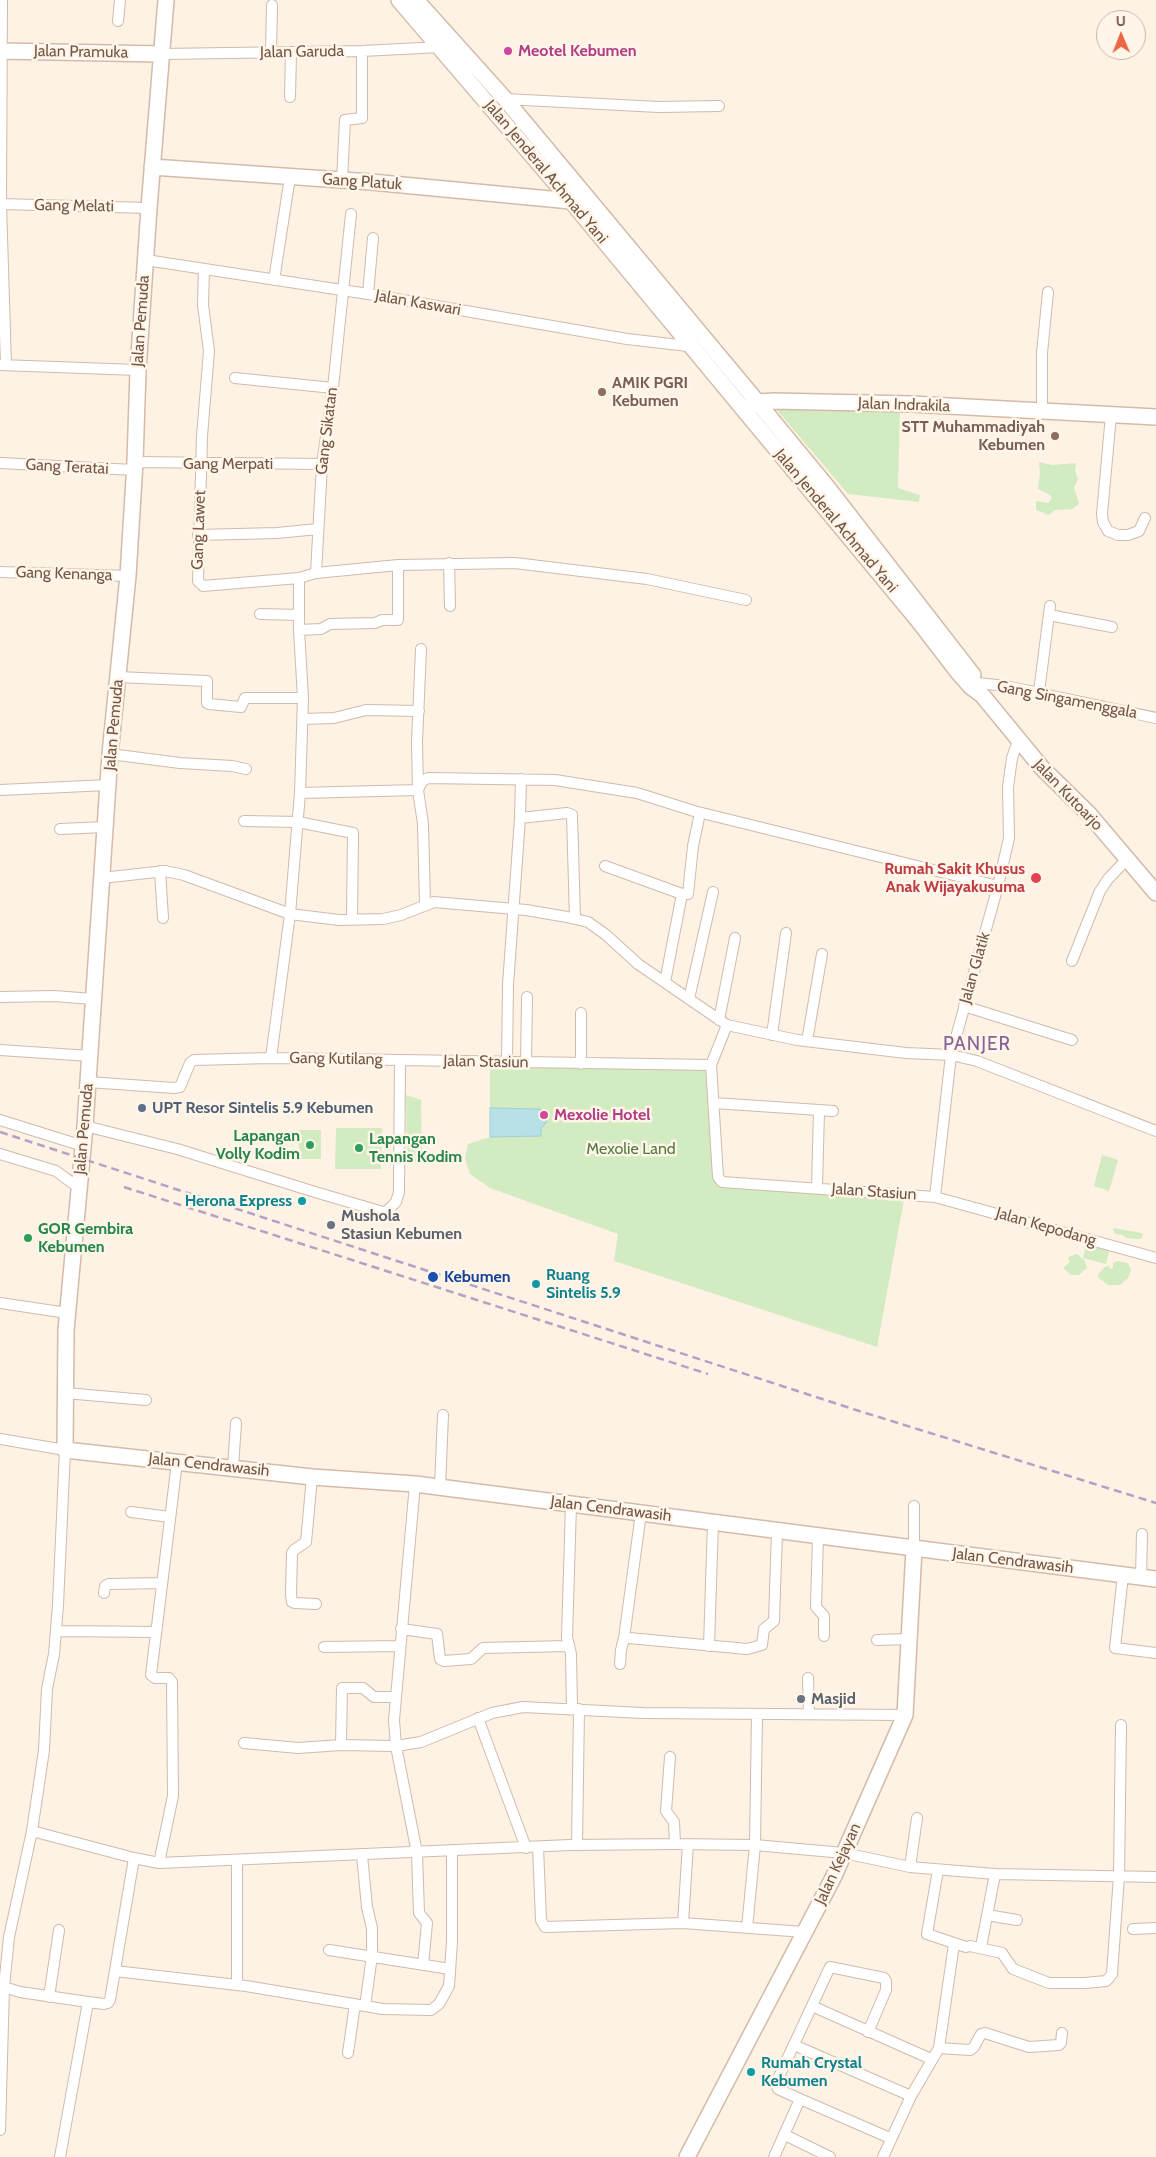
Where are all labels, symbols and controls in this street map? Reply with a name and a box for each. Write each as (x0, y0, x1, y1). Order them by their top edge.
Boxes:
north arrow (1096, 10, 1146, 60)
text: U (1116, 12, 1126, 30)
place label: Meotel Kebumen (518, 41, 637, 61)
street label: Jalan Pramuka (34, 42, 128, 62)
street label: Jalan Garuda (260, 42, 344, 62)
marker: Meotel Kebumen (502, 45, 514, 57)
street label: Jalan Jenderal Achmad Yani (480, 96, 612, 248)
street label: Gang Platuk (321, 170, 403, 194)
street label: Gang Melati (34, 196, 114, 216)
street label: Jalan Pemuda (128, 275, 154, 367)
street label: Jalan Kaswari (374, 286, 462, 320)
place label: AMIK PGRI Kebumen (612, 373, 688, 411)
street label: Gang Sikatan (312, 386, 342, 476)
marker: AMIK PGRI Kebumen (596, 386, 608, 398)
street label: Jalan Indrakila (858, 394, 950, 416)
place label: STT Muhammadiyah Kebumen (902, 417, 1045, 455)
marker: STT Muhammadiyah Kebumen (1049, 430, 1061, 442)
street label: Jalan Jenderal Achmad Yani (770, 445, 902, 597)
street label: Gang Merpati (183, 454, 273, 474)
street label: Gang Teratai (25, 455, 109, 479)
street label: Gang Lawet (188, 490, 210, 570)
street label: Gang Kenanga (15, 563, 113, 585)
street label: Gang Singamenggala (995, 677, 1139, 723)
street label: Jalan Pemuda (100, 678, 128, 772)
street label: Jalan Kutoarjo (1029, 755, 1107, 835)
place label: Rumah Sakit Khusus Anak Wijayakusuma (884, 859, 1025, 897)
marker: Rumah Sakit Khusus Anak Wijayakusuma (1029, 871, 1043, 885)
street label: Jalan Glatik (956, 930, 994, 1006)
district label: PANJER (942, 1033, 1012, 1055)
street label: Gang Kutilang (289, 1049, 383, 1069)
street label: Jalan Stasiun (443, 1052, 529, 1072)
street label: Jalan Pemuda (70, 1082, 98, 1176)
place label: UPT Resor Sintelis 5.9 Kebumen (152, 1098, 373, 1118)
marker: UPT Resor Sintelis 5.9 Kebumen (136, 1102, 148, 1114)
place label: Mexolie Hotel (554, 1105, 650, 1125)
marker: Mexolie Hotel (538, 1109, 550, 1121)
place label: Lapangan Volly Kodim (216, 1126, 300, 1164)
place label: Lapangan Tennis Kodim (369, 1129, 462, 1167)
marker: Lapangan Volly Kodim (304, 1139, 316, 1151)
park label: Mexolie Land (586, 1139, 676, 1159)
marker: Lapangan Tennis Kodim (353, 1142, 365, 1154)
street label: Jalan Stasiun (831, 1179, 917, 1205)
place label: Herona Express (185, 1191, 292, 1211)
marker: Herona Express (296, 1195, 308, 1207)
street label: Jalan Kepodang (994, 1204, 1098, 1250)
place label: Mushola Stasiun Kebumen (341, 1206, 462, 1244)
place label: GOR Gembira Kebumen (38, 1219, 133, 1257)
marker: Mushola Stasiun Kebumen (325, 1219, 337, 1231)
marker: GOR Gembira Kebumen (22, 1232, 34, 1244)
place label: Ruang Sintelis 5.9 (546, 1265, 621, 1303)
place label: Kebumen (444, 1267, 511, 1287)
marker: Kebumen (426, 1270, 440, 1284)
marker: Ruang Sintelis 5.9 (530, 1278, 542, 1290)
street label: Jalan Cendrawasih (148, 1449, 270, 1481)
street label: Jalan Cendrawasih (549, 1492, 673, 1526)
street label: Jalan Cendrawasih (951, 1544, 1075, 1578)
place label: Masjid (811, 1689, 856, 1709)
marker: Masjid (795, 1693, 807, 1705)
street label: Jalan Kejayan (811, 1820, 865, 1908)
place label: Rumah Crystal Kebumen (761, 2053, 862, 2091)
marker: Rumah Crystal Kebumen (745, 2066, 757, 2078)

